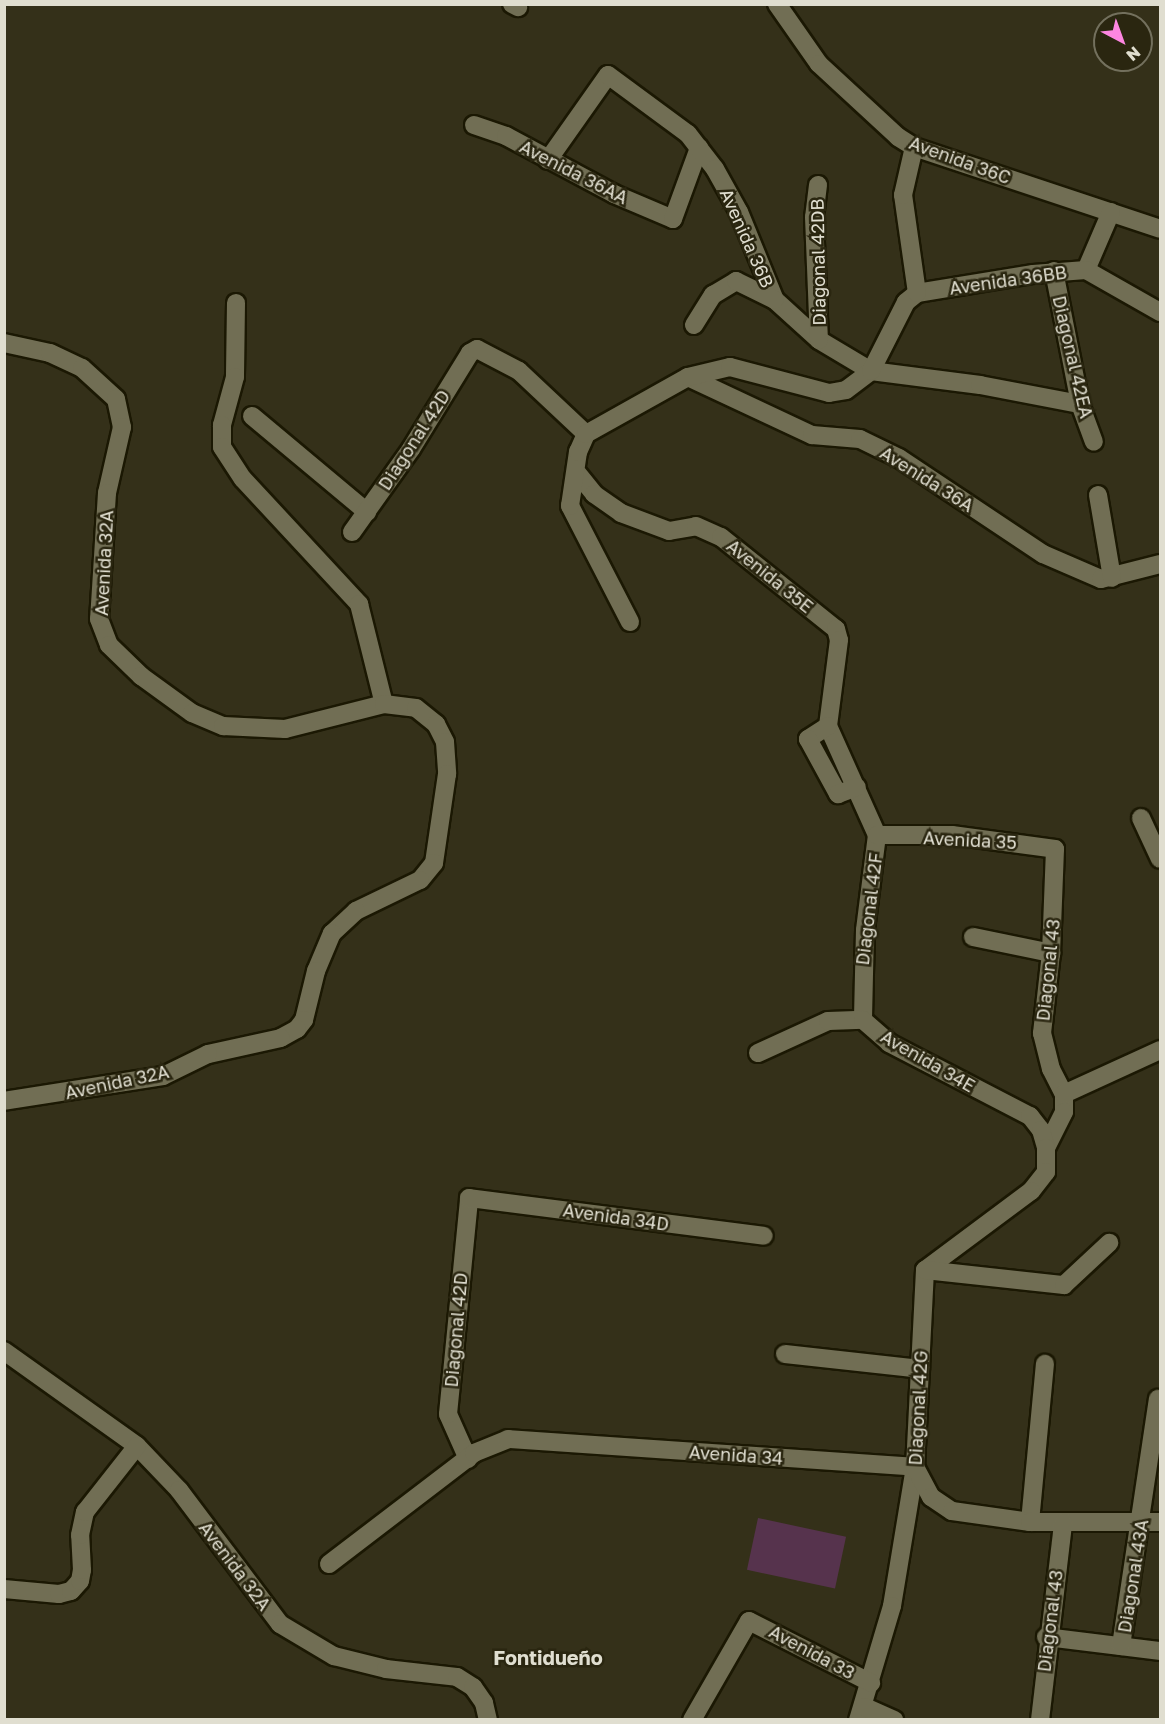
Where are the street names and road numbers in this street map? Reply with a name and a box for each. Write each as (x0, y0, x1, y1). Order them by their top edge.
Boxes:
street label: Avenida 36C (906, 132, 1014, 188)
street label: Avenida 36AA (516, 135, 632, 209)
street label: Avenida 36B (716, 185, 778, 291)
street label: Diagonal 42DB (806, 198, 830, 326)
street label: Avenida 36BB (948, 261, 1068, 299)
street label: Diagonal 42EA (1048, 293, 1098, 421)
street label: Diagonal 42D (374, 386, 454, 494)
street label: Avenida 36A (876, 442, 978, 516)
street label: Avenida 32A (90, 510, 118, 616)
street label: Avenida 35E (723, 535, 817, 617)
street label: Avenida 35 (923, 827, 1017, 853)
street label: Diagonal 42F (851, 852, 887, 966)
street label: Diagonal 43 (1032, 918, 1064, 1022)
street label: Avenida 34E (877, 1025, 979, 1097)
street label: Avenida 32A (63, 1060, 171, 1104)
street label: Avenida 34D (562, 1199, 670, 1235)
street label: Diagonal 42D (440, 1272, 472, 1388)
street label: Diagonal 42G (904, 1350, 932, 1466)
street label: Avenida 34 (688, 1441, 784, 1469)
street label: Avenida 32A (195, 1517, 275, 1615)
street label: Diagonal 43A (1113, 1518, 1153, 1634)
street label: Diagonal 43 (1033, 1569, 1067, 1673)
street label: Avenida 33 (766, 1620, 858, 1684)

